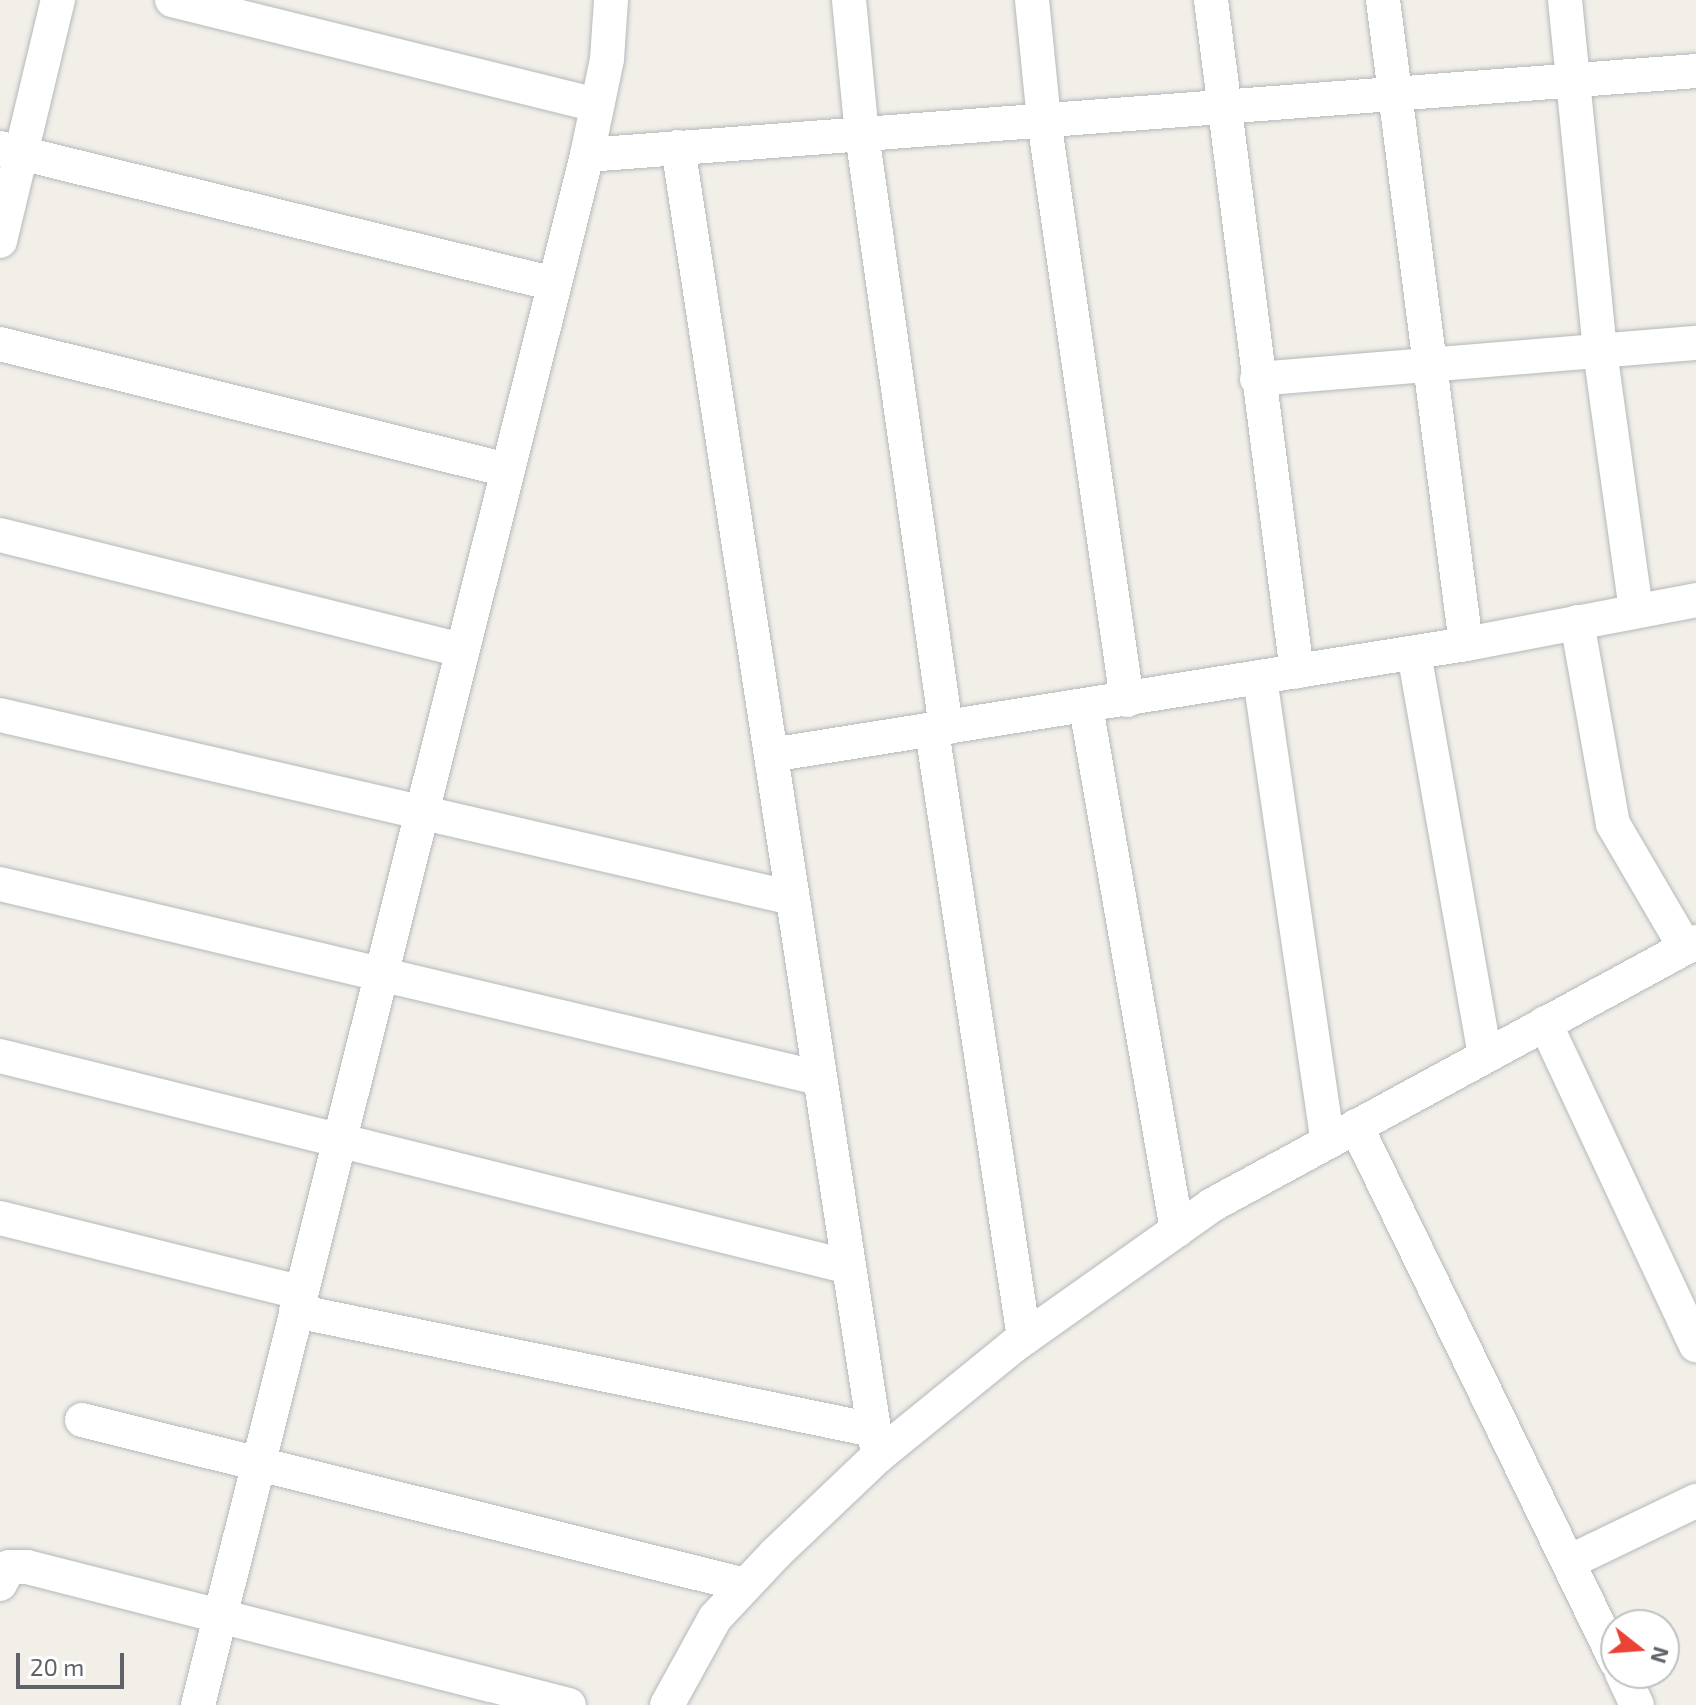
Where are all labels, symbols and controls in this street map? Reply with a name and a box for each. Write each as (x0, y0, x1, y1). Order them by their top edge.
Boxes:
north arrow (1600, 1609, 1680, 1689)
scale bar (20, 1637, 128, 1687)
text: N (1646, 1644, 1676, 1667)
text: 20 m (30, 1652, 84, 1681)

